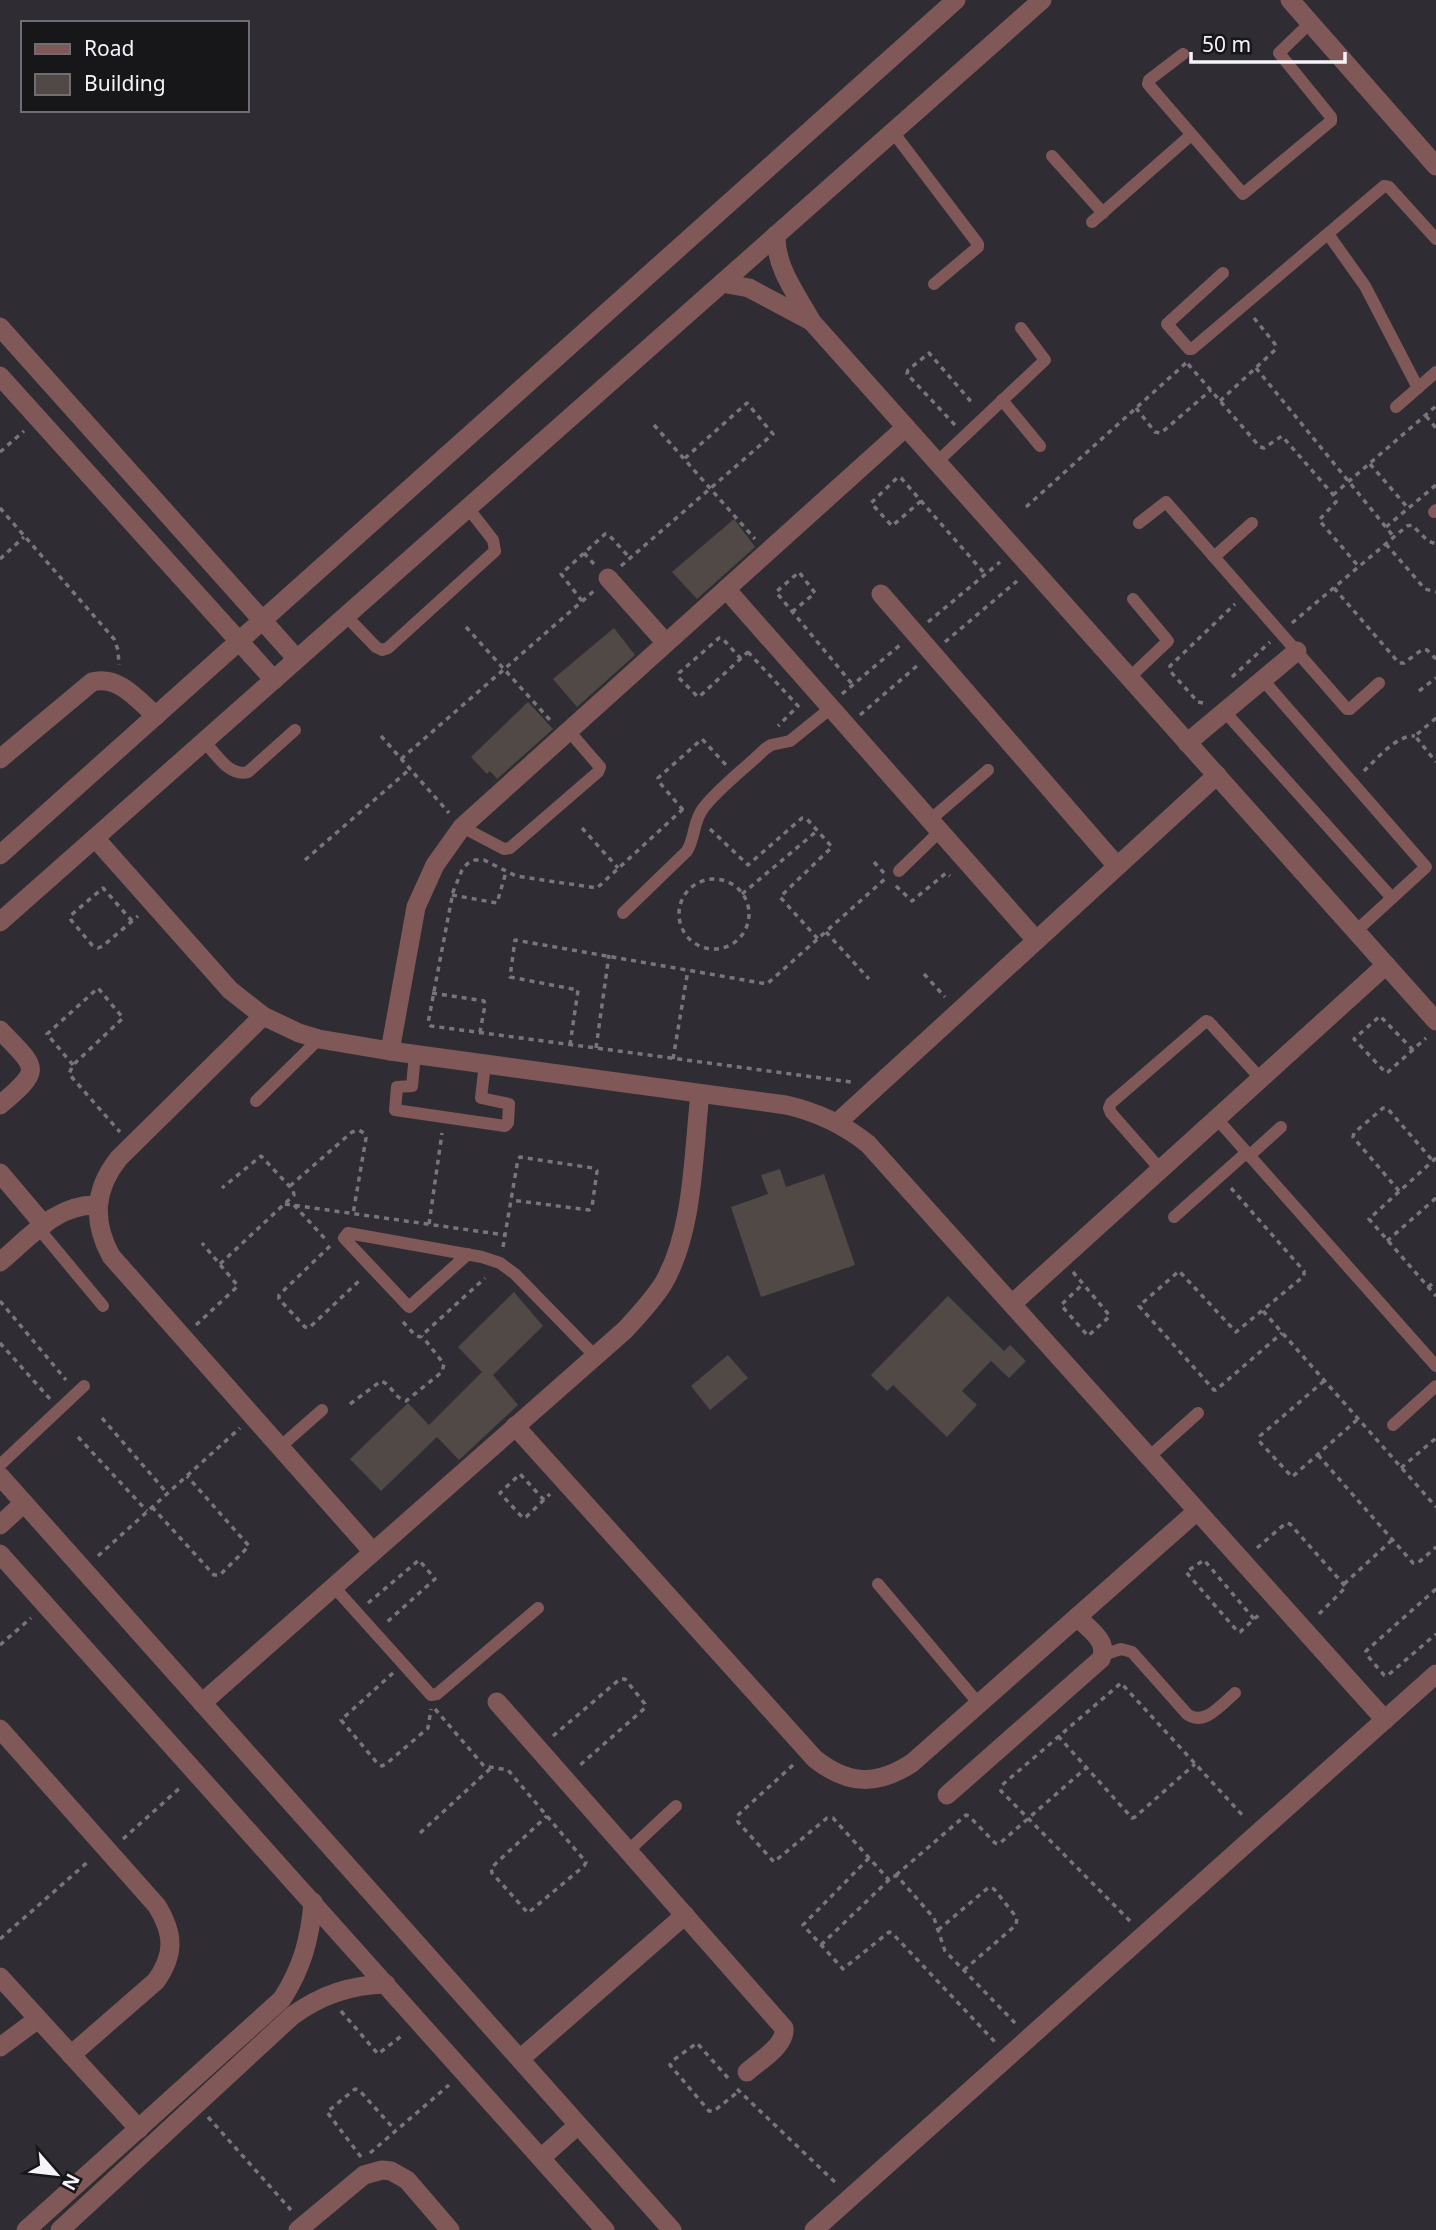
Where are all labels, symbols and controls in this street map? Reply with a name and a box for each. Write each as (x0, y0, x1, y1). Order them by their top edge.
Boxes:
legend (21, 21, 248, 112)
scale bar (1191, 21, 1345, 65)
text: 50 m (1202, 30, 1251, 58)
text: Road (84, 34, 134, 62)
text: Building (84, 69, 166, 97)
north arrow (21, 2139, 91, 2209)
text: N (56, 2169, 86, 2195)

